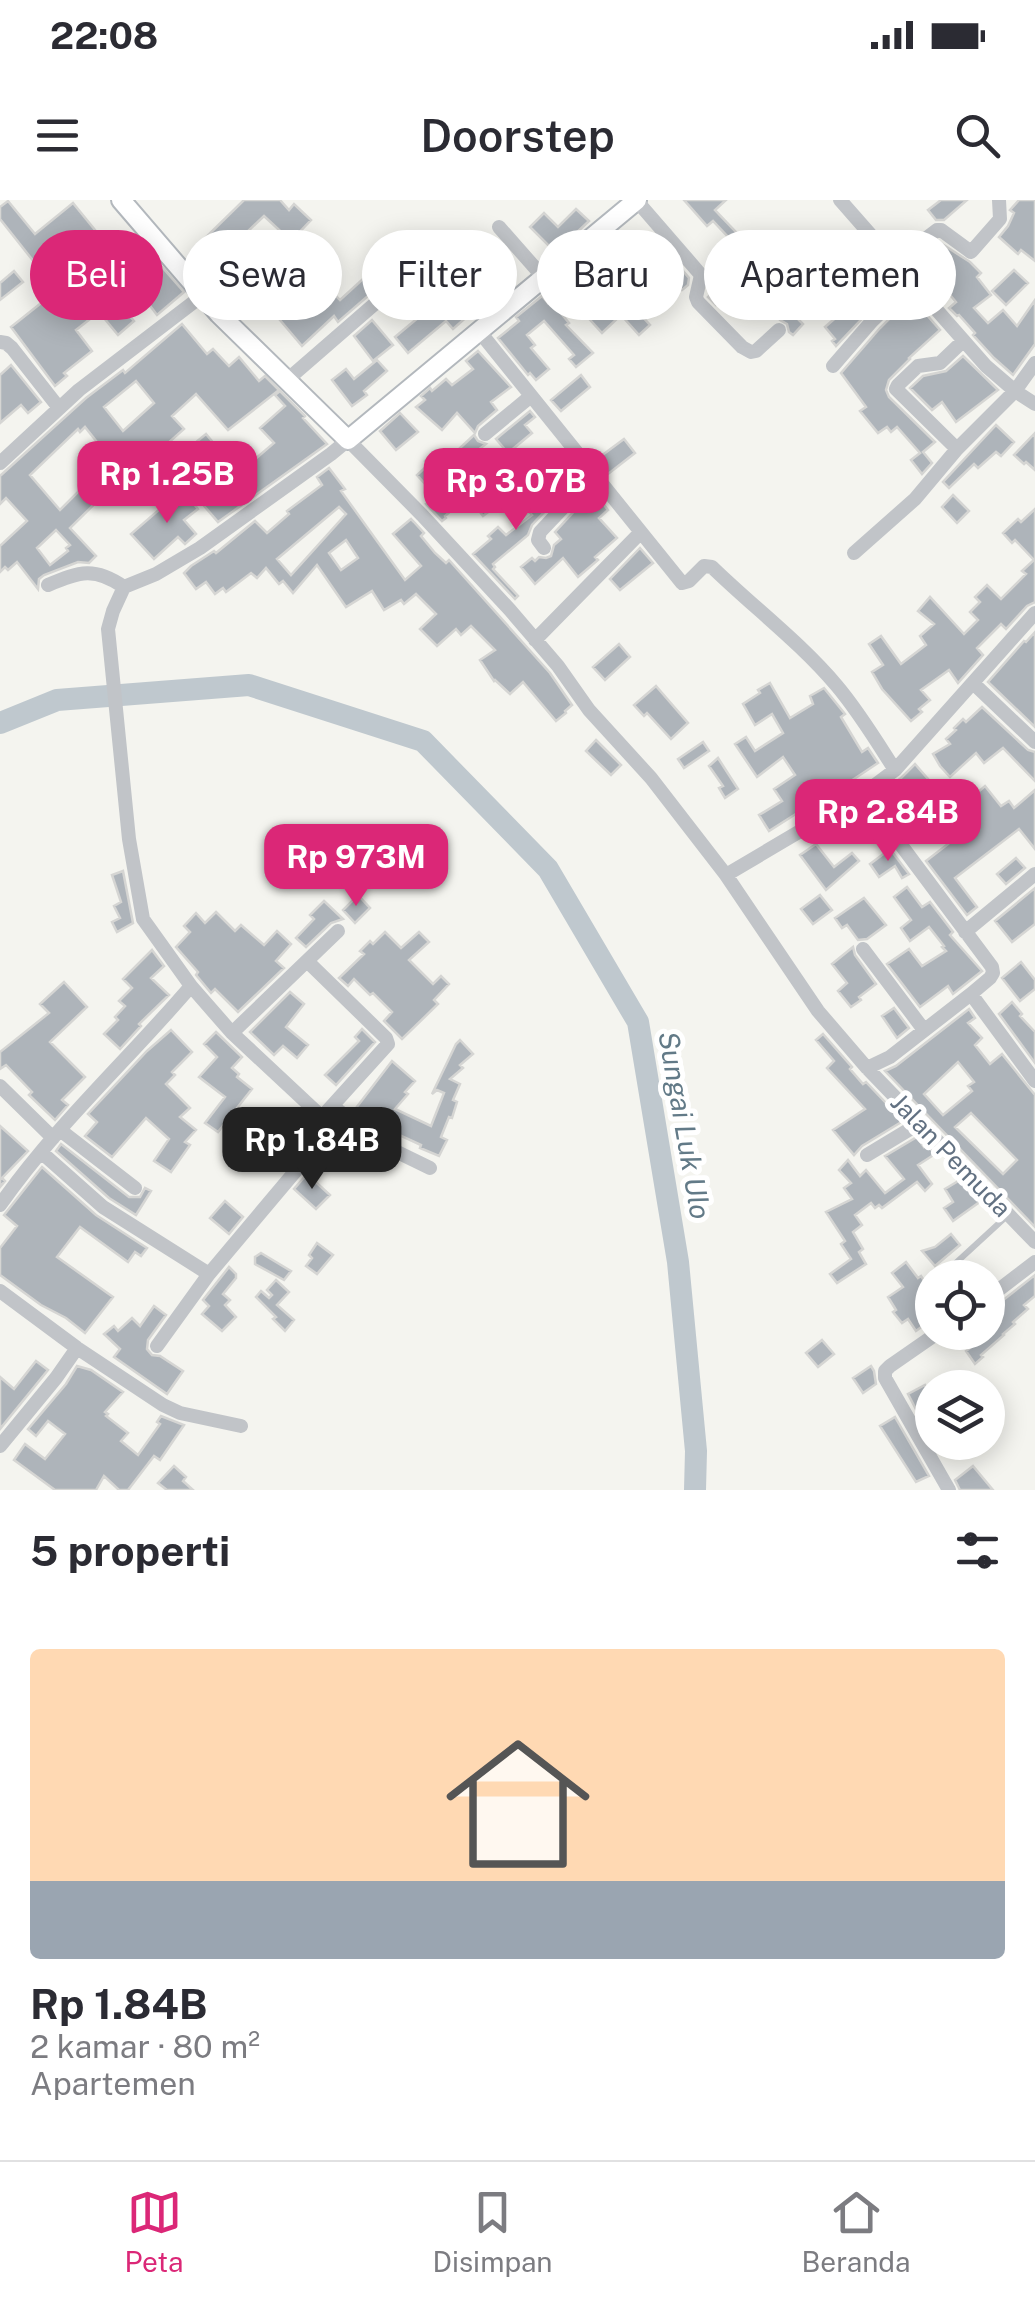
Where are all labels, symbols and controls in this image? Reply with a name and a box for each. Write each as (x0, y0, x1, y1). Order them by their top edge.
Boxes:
text: 22:08 (50, 13, 158, 58)
icon: menu (30, 108, 85, 163)
icon: search (950, 108, 1005, 163)
text: Doorstep (420, 109, 615, 162)
chip: Beli (30, 230, 163, 320)
chip: Sewa (183, 230, 342, 320)
chip: Filter (362, 230, 517, 320)
chip: Baru (537, 230, 684, 320)
chip: Apartemen (704, 230, 956, 320)
pin: Rp 1.25B (64, 441, 270, 526)
pin: Rp 3.07B (413, 448, 619, 533)
text: Rp 1.25B (99, 455, 235, 492)
text: Rp 3.07B (446, 462, 586, 499)
pin: Rp 2.84B (785, 779, 991, 864)
text: Rp 2.84B (817, 793, 959, 830)
pin: Rp 973M (264, 824, 448, 909)
text: Rp 973M (286, 838, 426, 875)
water label: Sungai Luk Ulo (652, 1029, 718, 1221)
street label: Jalan Pemuda (885, 1087, 1017, 1223)
pin: Rp 1.84B (209, 1107, 415, 1192)
text: Rp 1.84B (244, 1121, 380, 1158)
map controls (915, 1260, 1005, 1460)
button: locate (915, 1260, 1005, 1350)
button: layers (915, 1370, 1005, 1460)
icon: filters (950, 1523, 1005, 1578)
text: 5 properti (30, 1526, 230, 1575)
icon: home (428, 1714, 608, 1894)
text: Rp 1.84B (30, 1979, 208, 2028)
text: 2 kamar · 80 m² (30, 2028, 260, 2065)
text: Apartemen (30, 2065, 196, 2102)
tab: Peta (124, 2185, 184, 2278)
tab: Disimpan (433, 2185, 553, 2278)
tab: Beranda (802, 2185, 911, 2278)

